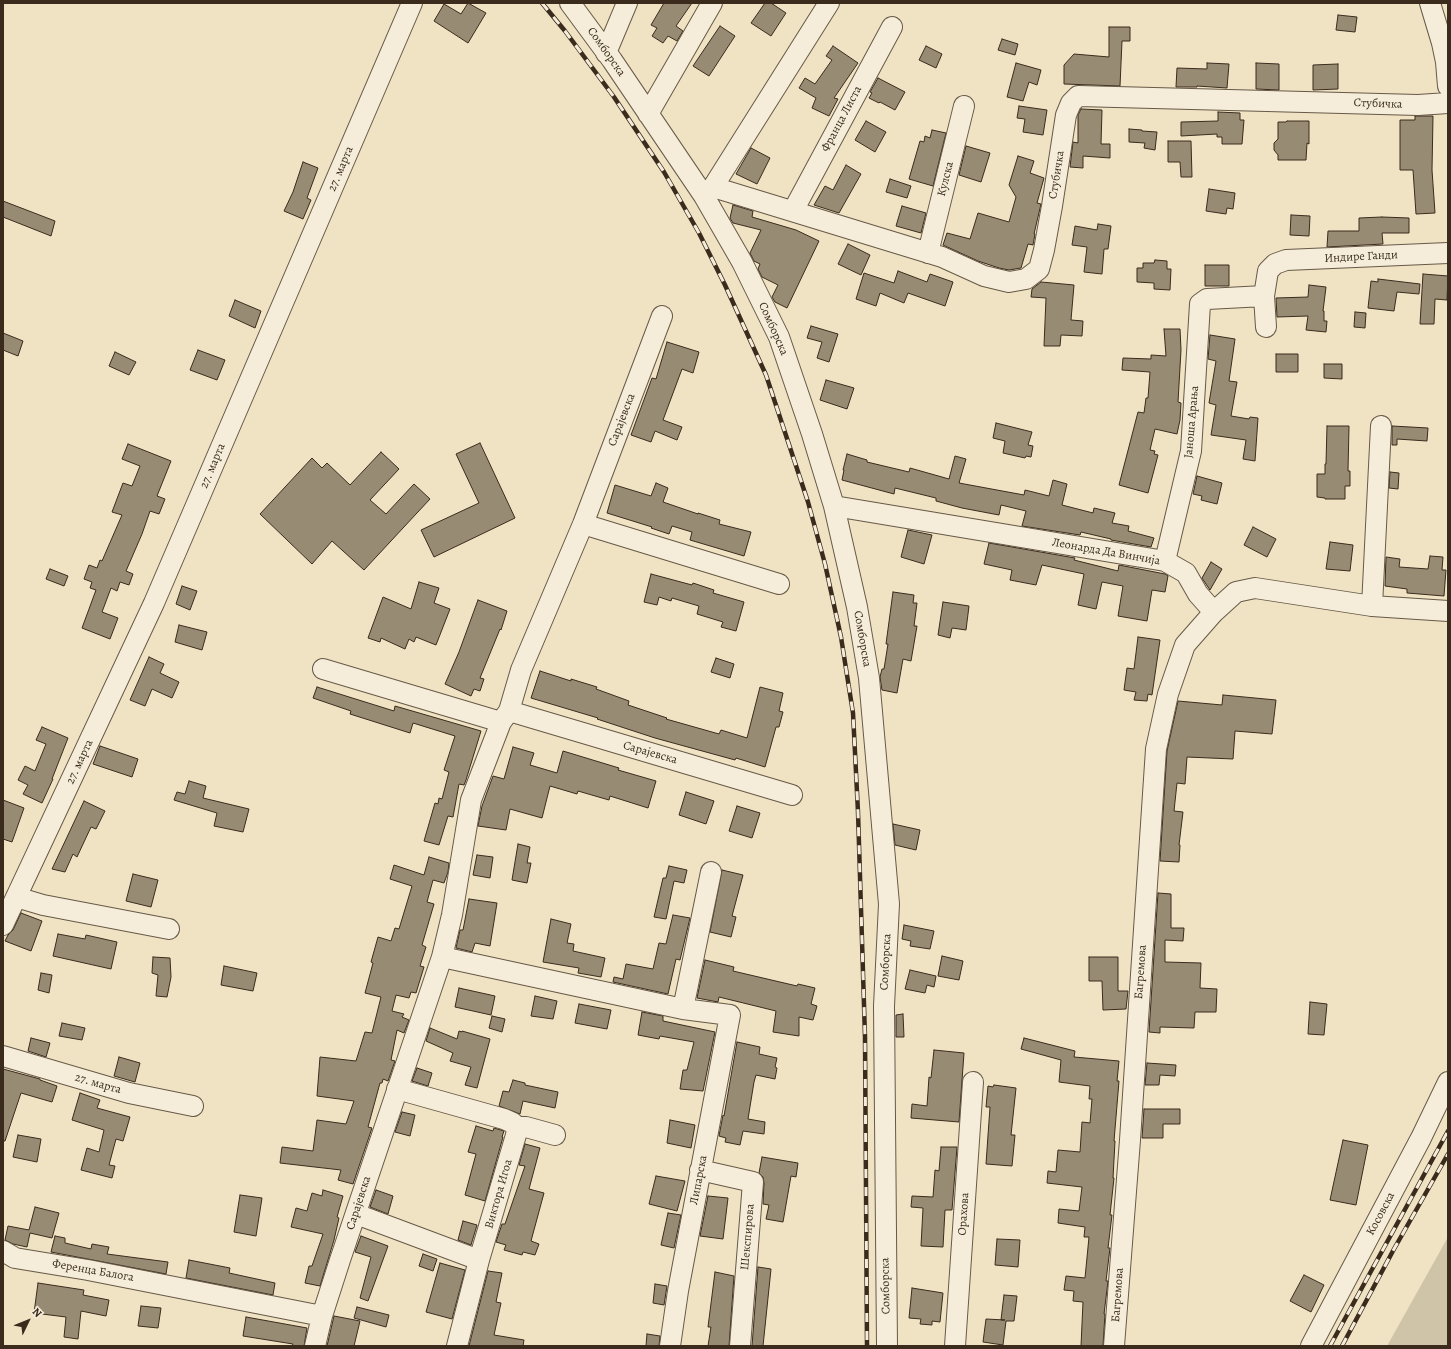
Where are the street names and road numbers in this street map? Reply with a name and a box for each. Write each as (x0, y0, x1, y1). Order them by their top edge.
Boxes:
street label: Сомборска (584, 25, 628, 79)
street label: Франца Листа (819, 84, 865, 154)
street label: Стубичка (1353, 96, 1403, 112)
street label: 27. марта (325, 144, 357, 194)
street label: Стубичка (1046, 150, 1068, 200)
street label: Кулска (935, 160, 957, 198)
street label: Индире Ганди (1324, 248, 1398, 266)
street label: Сомборска (755, 300, 791, 358)
street label: Јаноша Арања (1182, 385, 1202, 459)
street label: Сарајевска (605, 391, 639, 449)
street label: 27. марта (197, 441, 229, 491)
street label: Леонарда Да Винчија (1051, 535, 1161, 569)
street label: Сомборска (850, 610, 874, 668)
street label: 27. марта (63, 737, 97, 787)
street label: Сарајевска (621, 738, 679, 768)
street label: Сомборска (877, 933, 895, 991)
street label: Багремова (1132, 944, 1150, 1000)
street label: 27. марта (73, 1071, 123, 1097)
street label: Липарска (687, 1154, 711, 1206)
street label: Виктора Игоа (482, 1158, 516, 1230)
street label: Сарајевска (344, 1174, 374, 1232)
street label: Косовска (1364, 1190, 1398, 1238)
street label: Орахова (955, 1192, 973, 1236)
street label: Шекспирова (738, 1203, 758, 1271)
street label: Ференца Балога (51, 1257, 135, 1285)
street label: Сомборска (878, 1257, 894, 1315)
street label: Багремова (1109, 1267, 1127, 1323)

